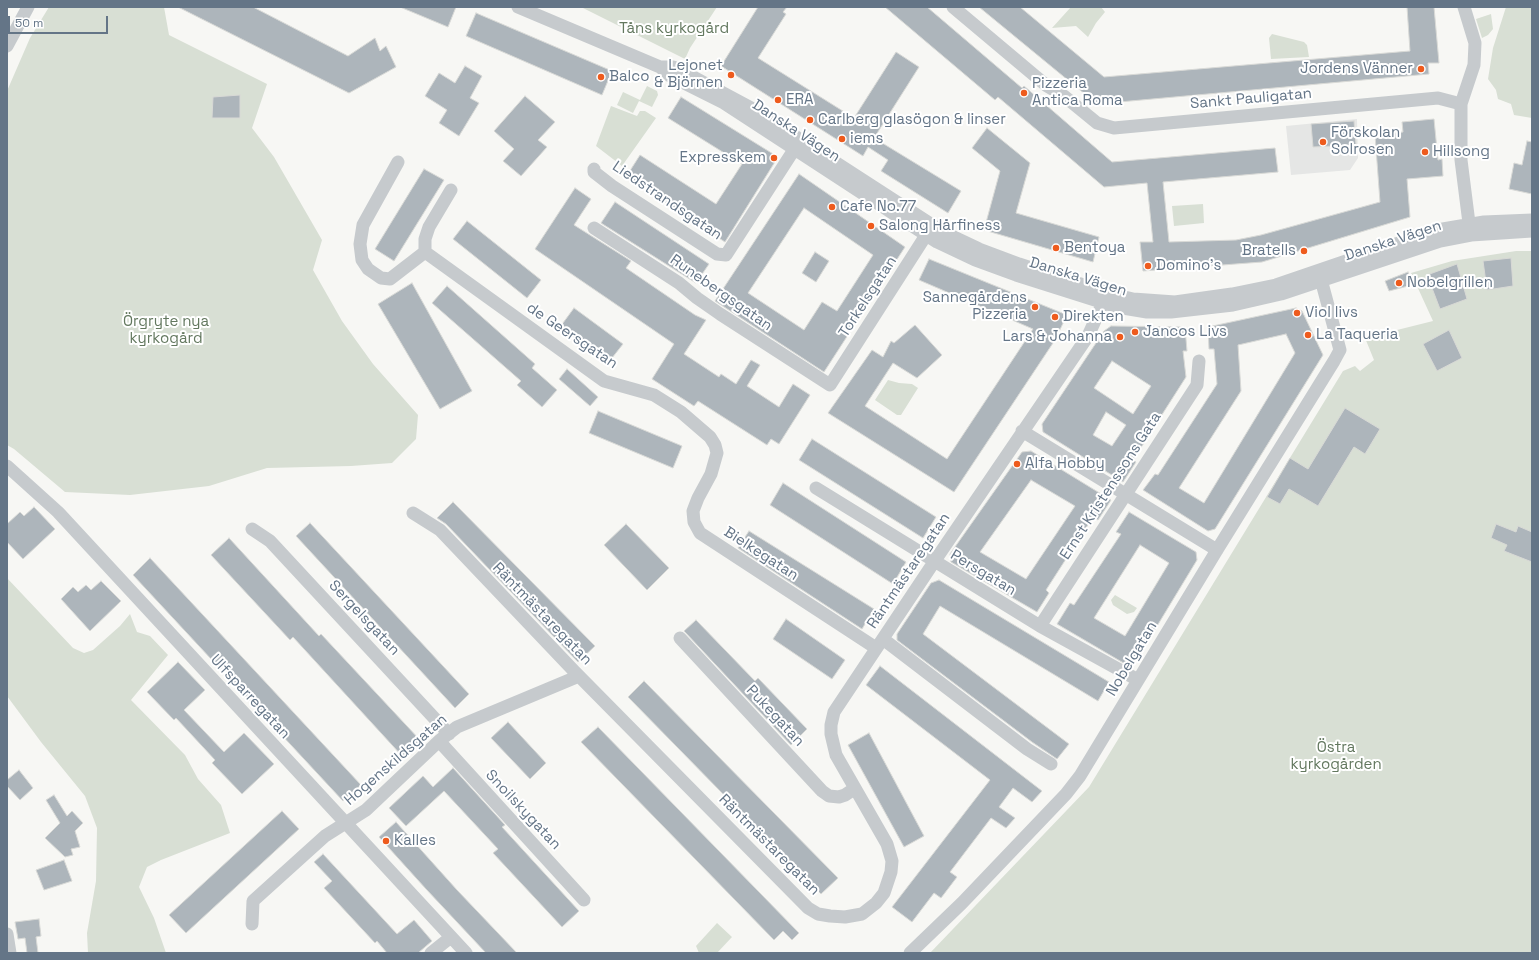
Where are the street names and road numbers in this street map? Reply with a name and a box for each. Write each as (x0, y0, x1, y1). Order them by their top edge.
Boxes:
street label: Sankt Pauligatan (1189, 85, 1313, 113)
street label: Danska Vägen (749, 96, 843, 166)
street label: Liedstrandsgatan (609, 158, 725, 244)
street label: Danska Vägen (1342, 217, 1444, 265)
street label: Runebergsgatan (666, 251, 776, 335)
street label: Torkelsgatan (835, 253, 901, 341)
street label: Danska Vägen (1027, 254, 1129, 300)
street label: de Geersgatan (523, 299, 621, 373)
street label: Ernst Kristenssons Gata (1057, 409, 1165, 563)
street label: Räntmästaregatan (864, 510, 954, 632)
street label: Bielkegatan (720, 523, 802, 585)
street label: Persgatan (947, 546, 1019, 600)
street label: Räntmästaregatan (489, 559, 595, 669)
street label: Sergelsgatan (325, 577, 403, 659)
street label: Nobelgatan (1103, 618, 1161, 700)
street label: Ulfsparregatan (206, 651, 294, 743)
street label: Pukegatan (742, 682, 808, 750)
street label: Hogenskildsgatan (341, 711, 451, 809)
street label: Snoilskygatan (481, 766, 565, 854)
street label: Räntmästaregatan (715, 791, 823, 899)

